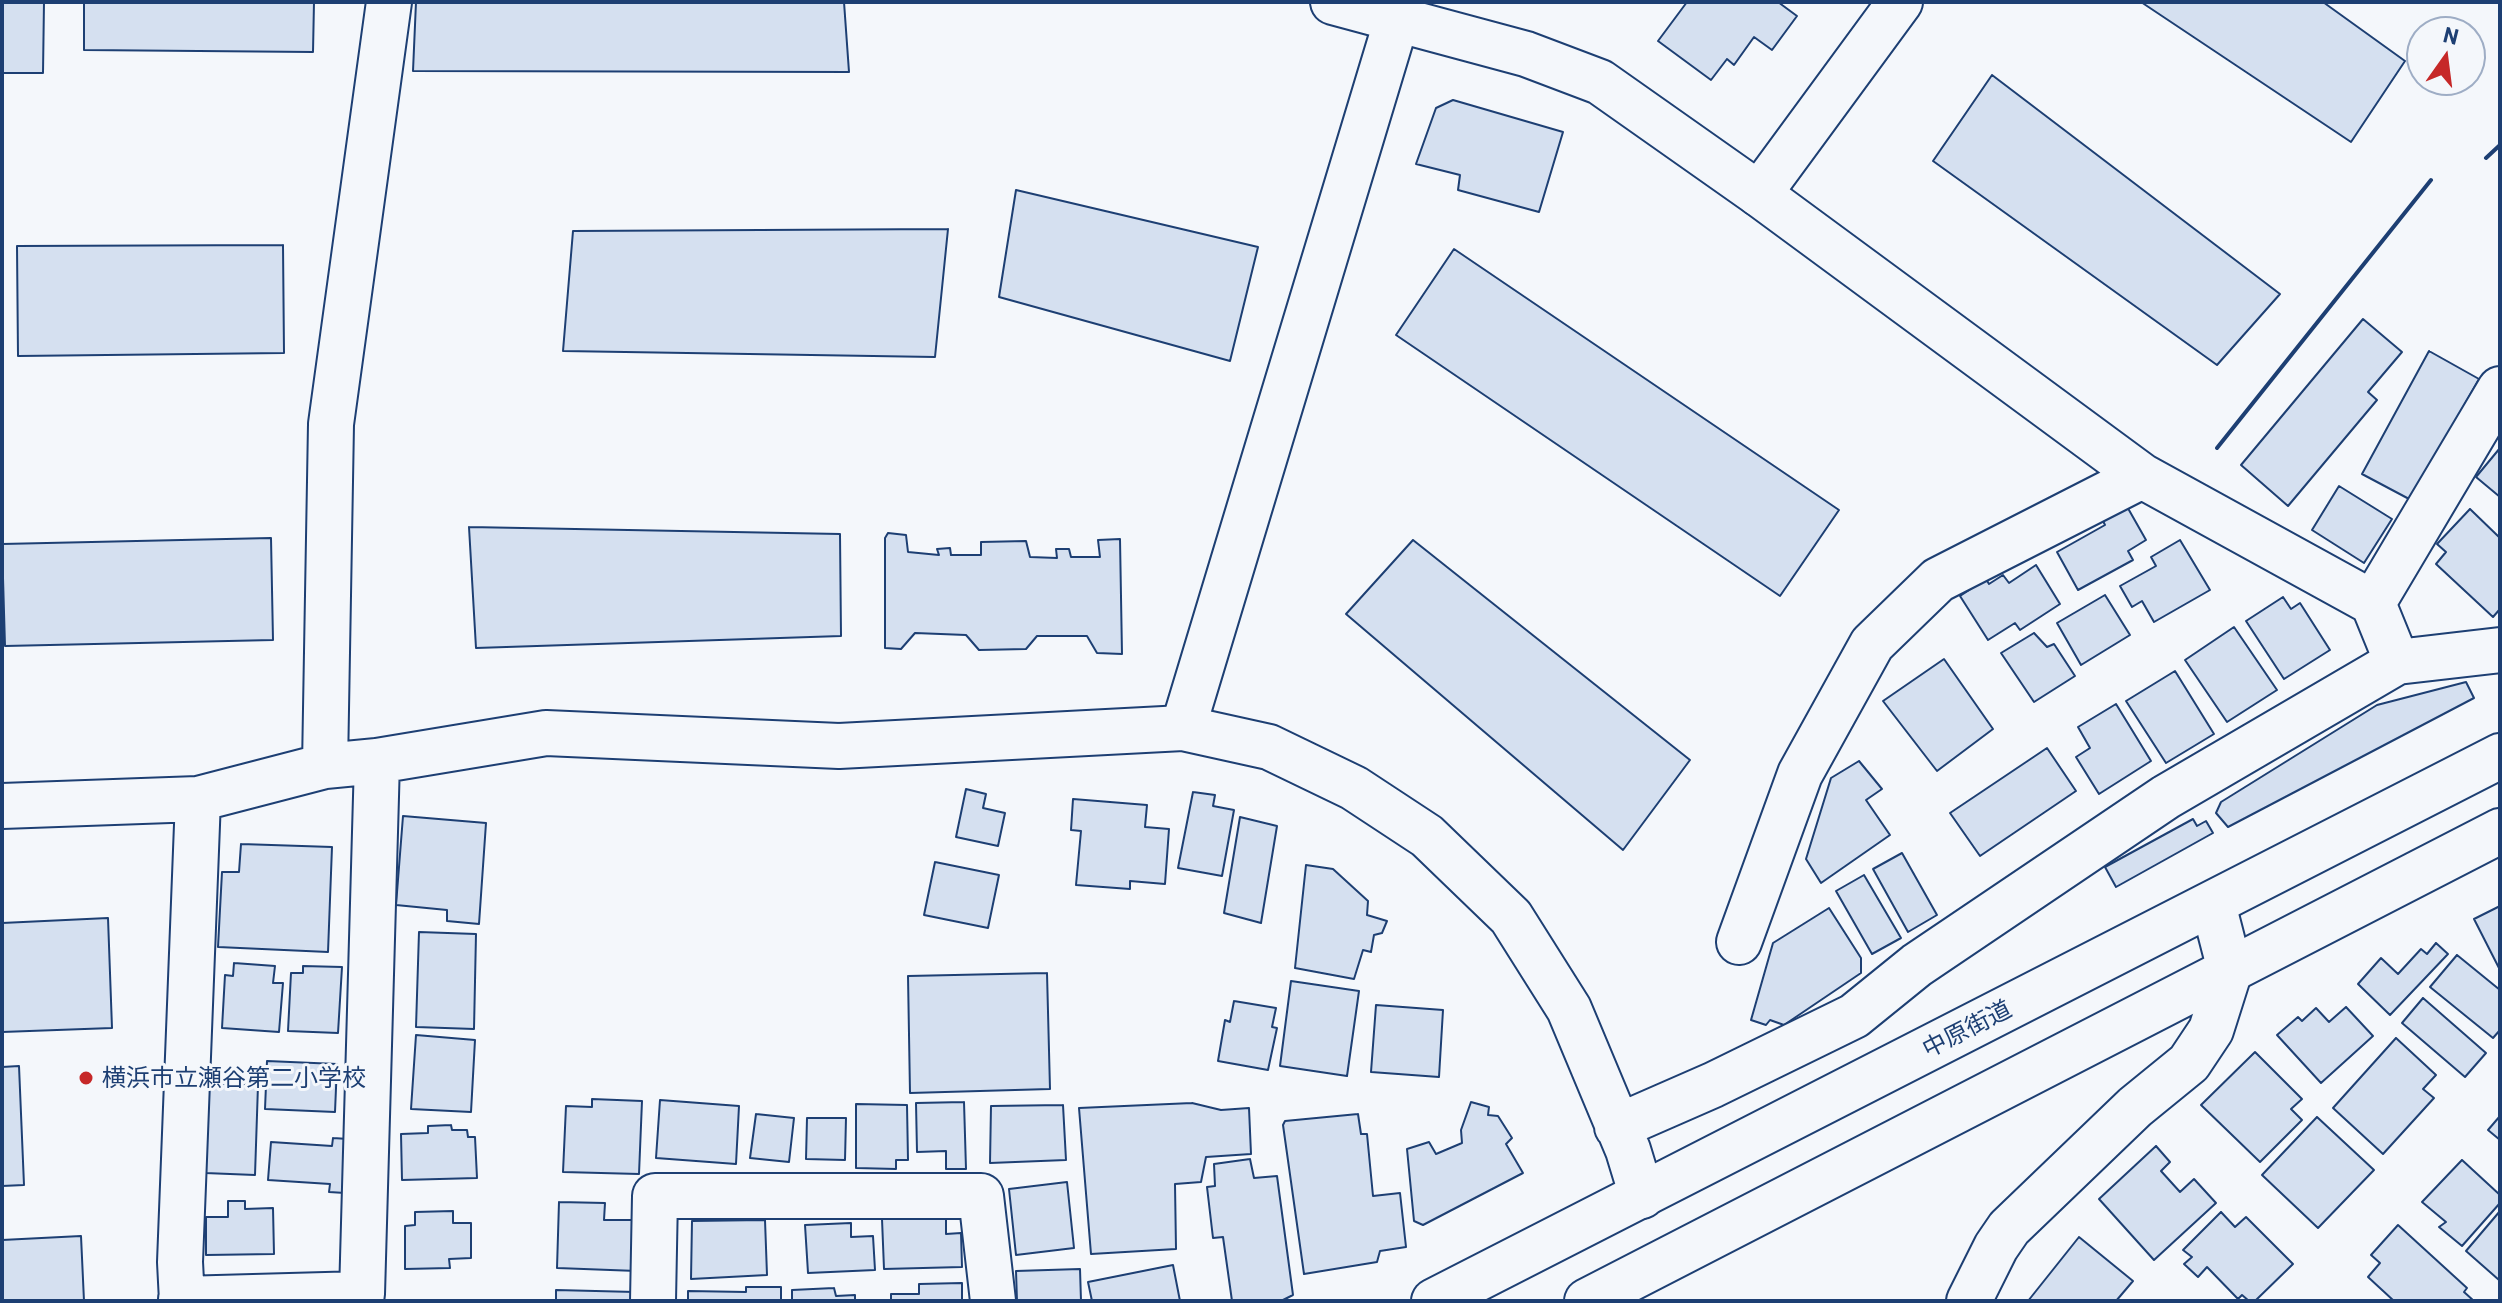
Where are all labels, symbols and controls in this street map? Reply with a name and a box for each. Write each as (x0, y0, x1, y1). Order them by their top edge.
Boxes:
north arrow (2406, 16, 2486, 96)
text: N (2441, 20, 2462, 49)
street label: 中原街道 (1918, 994, 2016, 1064)
place label: 横浜市立瀬谷第二小学校 (102, 1064, 366, 1092)
marker: 横浜市立瀬谷第二小学校 (77, 1069, 95, 1087)

